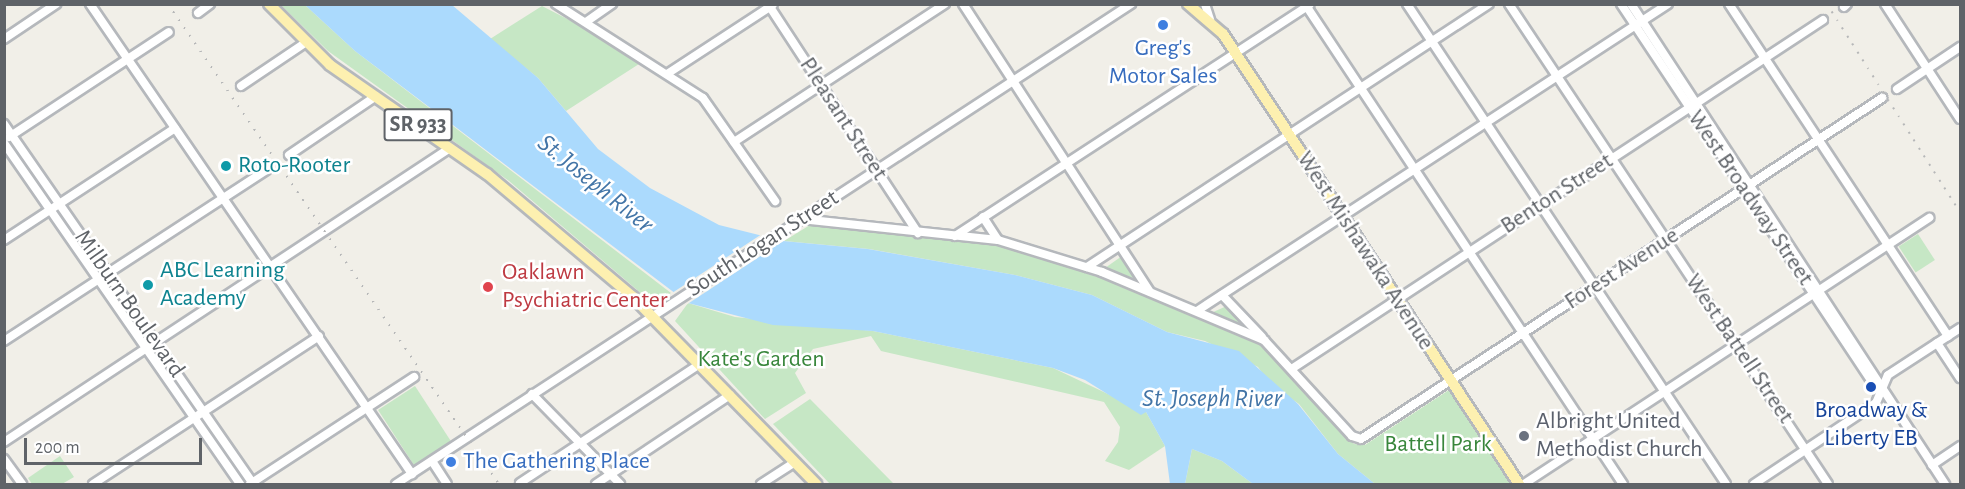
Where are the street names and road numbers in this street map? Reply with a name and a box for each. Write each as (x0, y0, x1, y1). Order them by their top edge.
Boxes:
street label: Pleasant Street (793, 52, 893, 186)
street label: West Broadway Street (1681, 105, 1819, 291)
road number: SR 933 (384, 106, 452, 144)
street label: West Mishawaka Avenue (1290, 146, 1440, 356)
street label: Benton Street (1496, 147, 1618, 241)
street label: South Logan Street (682, 184, 844, 304)
street label: Forest Avenue (1559, 221, 1685, 317)
street label: Milburn Boulevard (67, 225, 191, 383)
street label: West Battell Street (1678, 269, 1800, 429)

